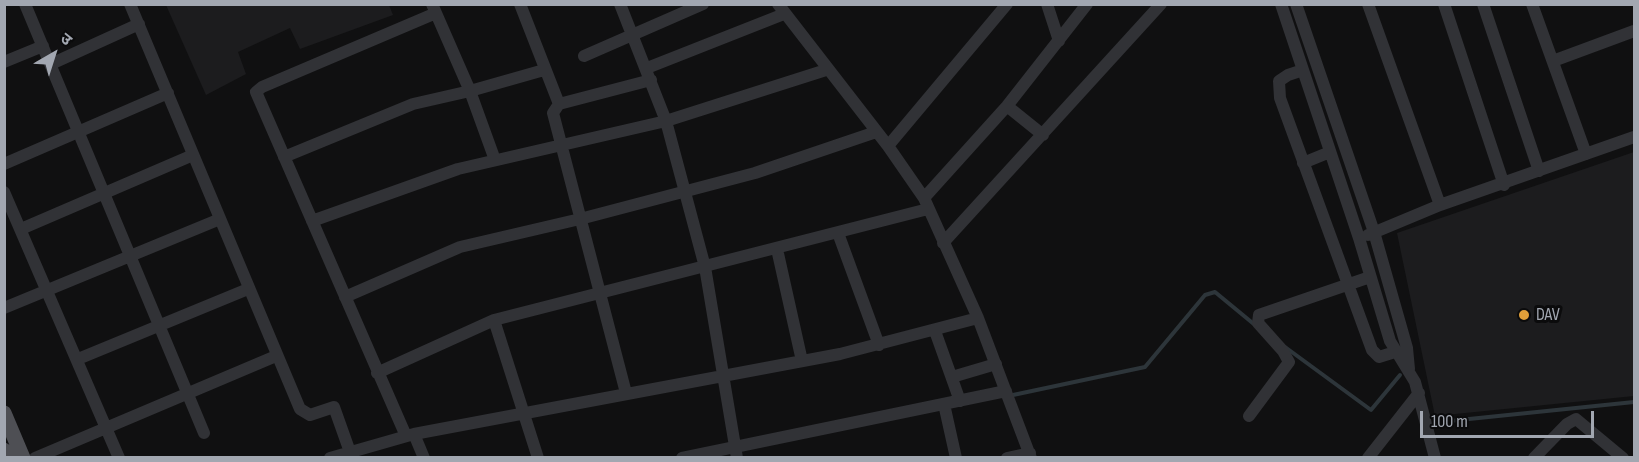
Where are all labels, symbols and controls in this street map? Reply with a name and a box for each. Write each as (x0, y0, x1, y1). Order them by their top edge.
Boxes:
north arrow (24, 24, 84, 84)
text: उ (56, 29, 75, 50)
place label: DAV (1536, 304, 1560, 326)
marker: DAV (1517, 308, 1531, 322)
scale bar (1423, 399, 1597, 437)
text: 100 m (1431, 411, 1468, 432)

